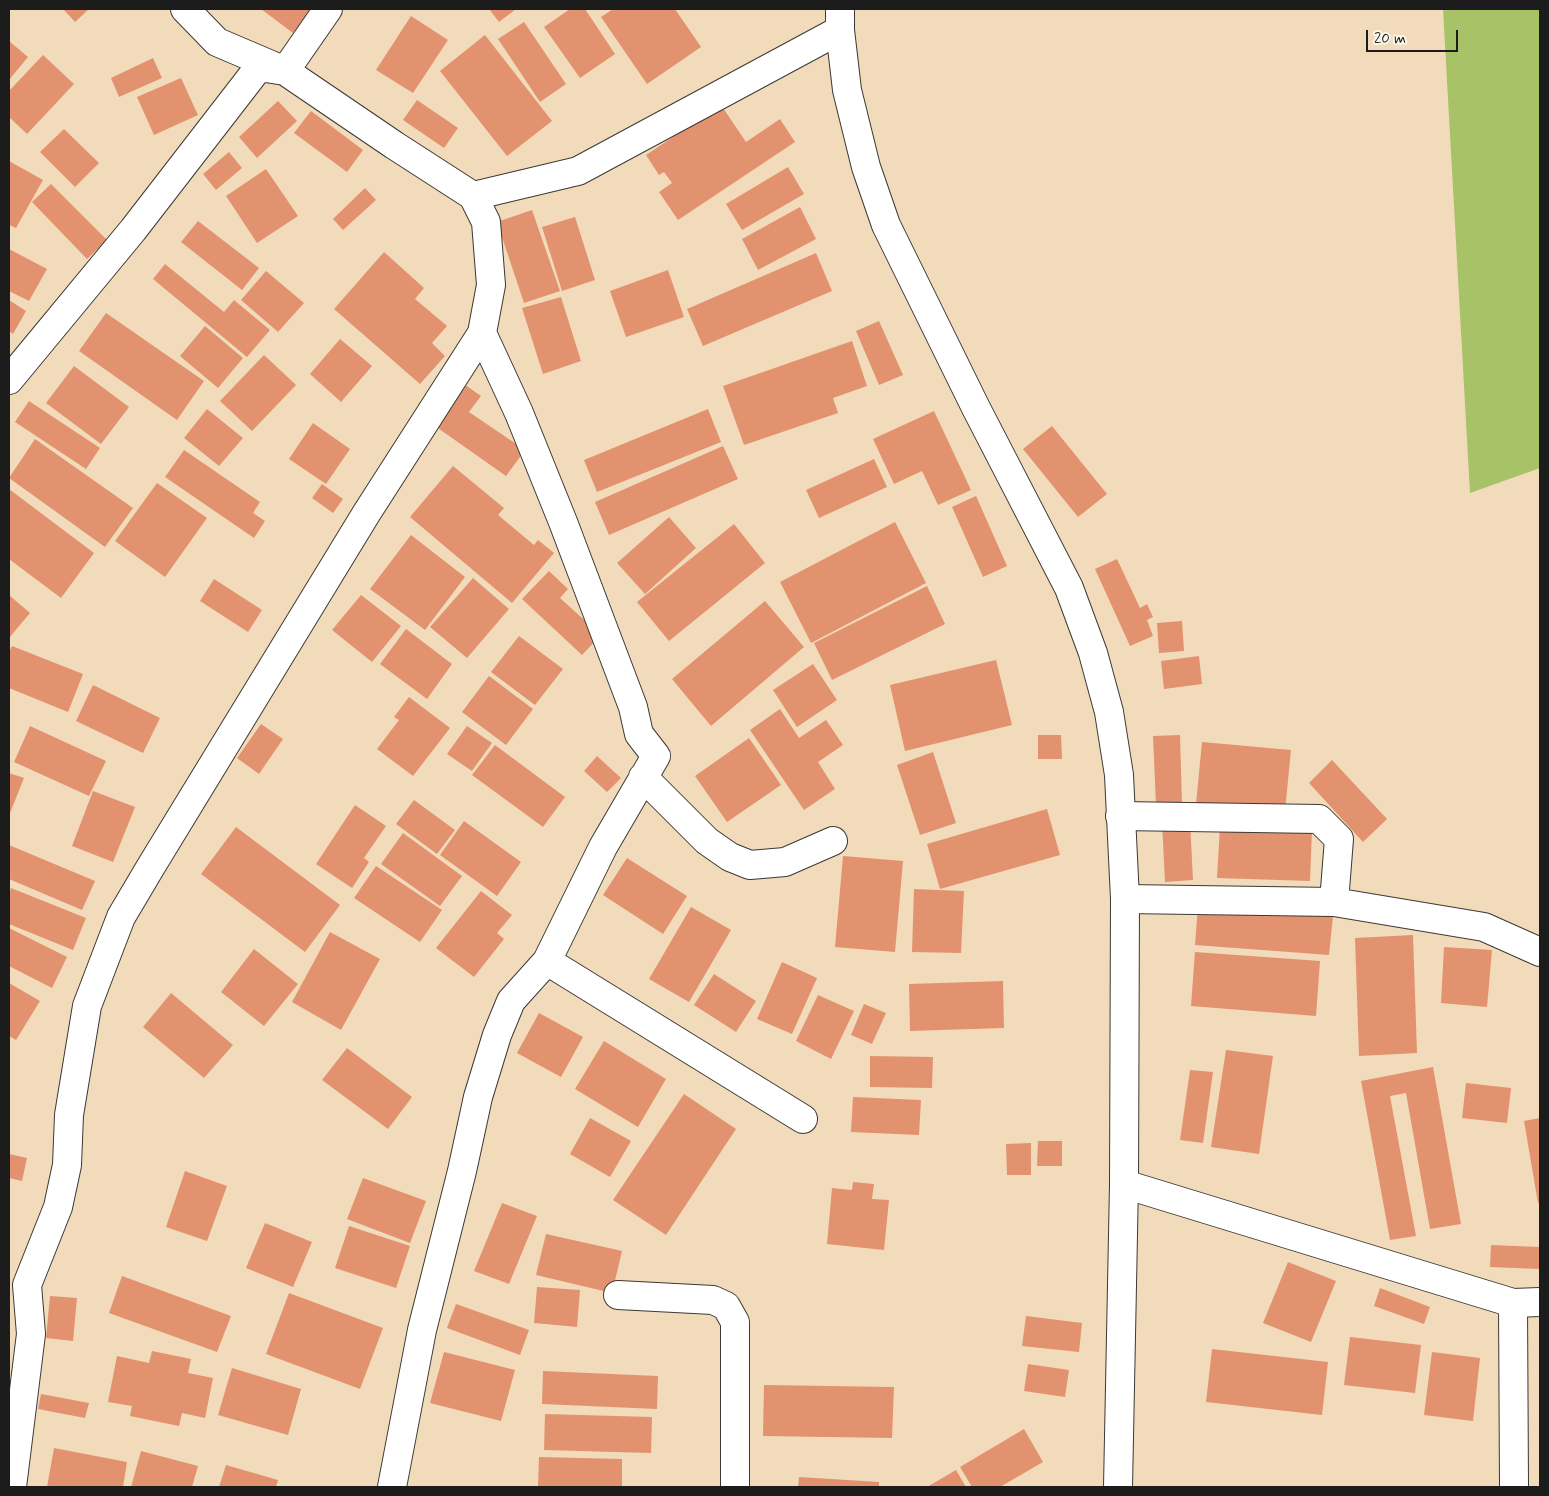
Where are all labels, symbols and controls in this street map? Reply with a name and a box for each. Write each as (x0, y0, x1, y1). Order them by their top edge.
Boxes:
scale bar (1369, 20, 1462, 52)
text: 20 m (1374, 29, 1406, 49)

